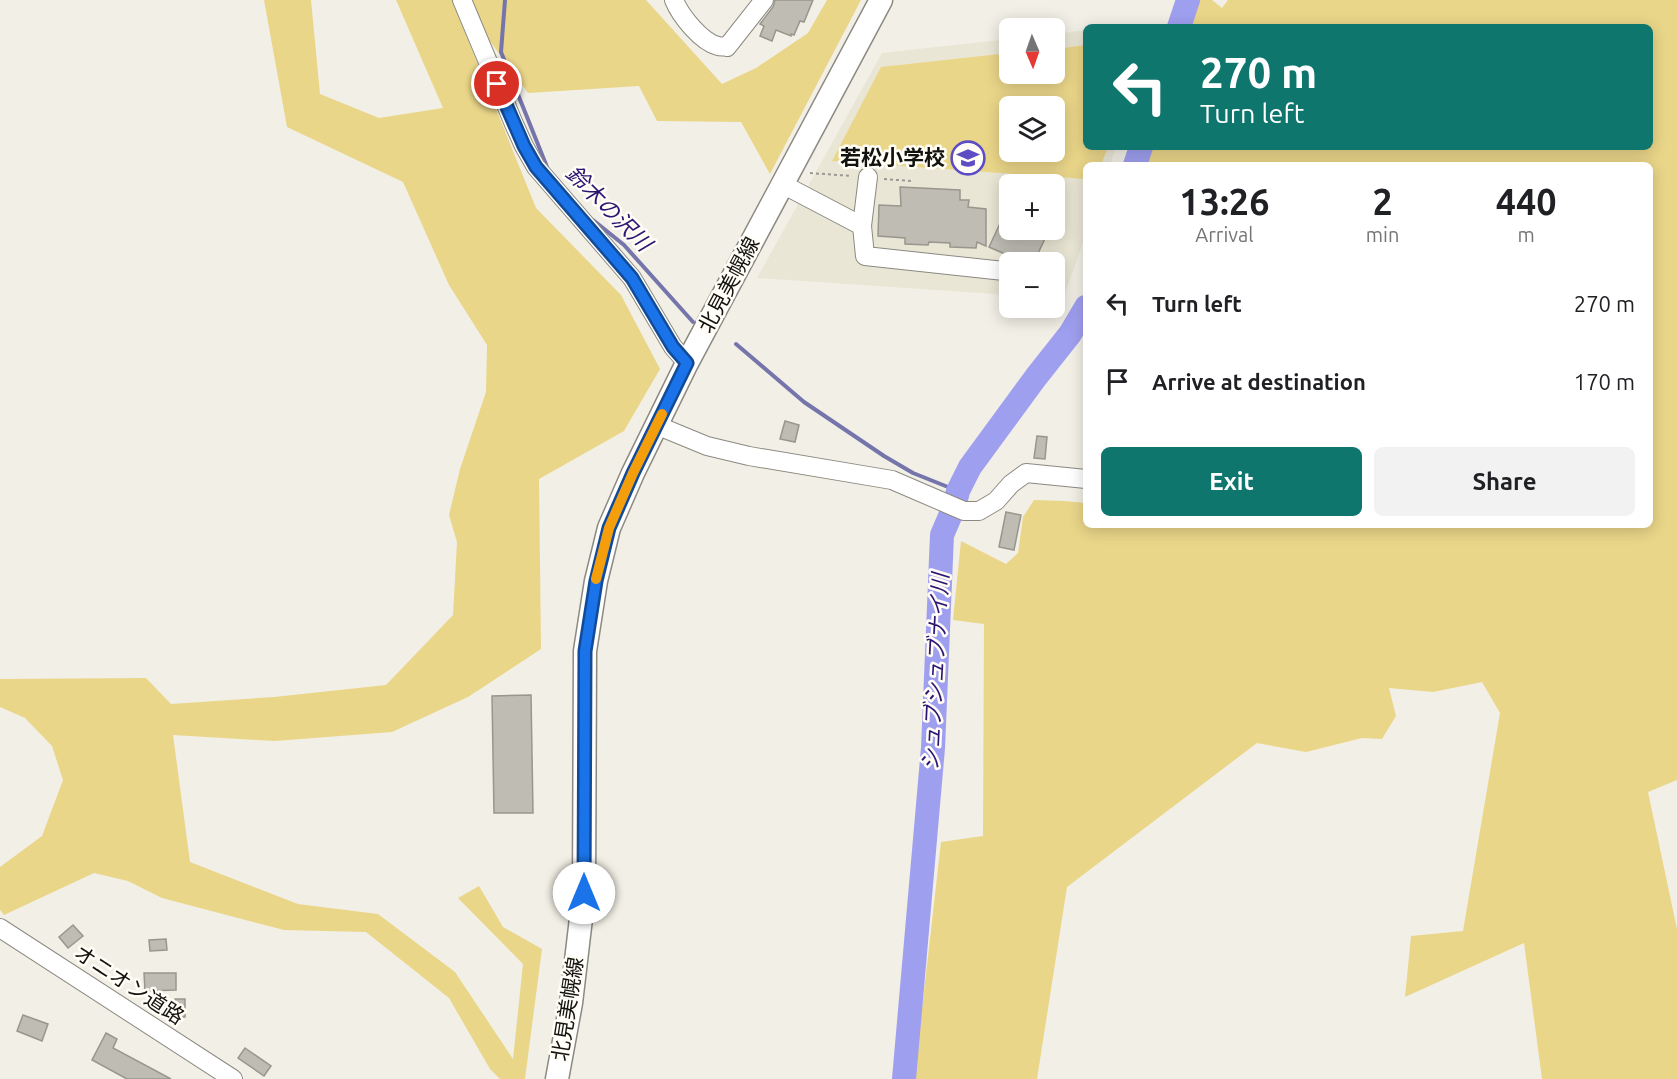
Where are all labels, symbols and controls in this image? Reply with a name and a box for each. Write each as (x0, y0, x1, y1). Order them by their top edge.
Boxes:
north arrow (999, 18, 1065, 84)
map controls (999, 18, 1065, 318)
icon: left (1101, 48, 1179, 126)
text: 270 m (1200, 49, 1317, 96)
pin (471, 58, 522, 109)
icon: arrive (480, 67, 513, 100)
button: layers (999, 96, 1065, 162)
text: Turn left (1200, 98, 1304, 128)
school or university icon: 若松小学校 (950, 140, 986, 176)
place label: 若松小学校 (840, 145, 945, 169)
water label: 鈴木の沢川 (562, 160, 658, 257)
button: + (999, 174, 1065, 240)
text: 13:26 (1179, 181, 1269, 222)
text: 2 (1372, 181, 1393, 222)
text: 440 (1496, 181, 1557, 222)
text: Arrival (1195, 223, 1254, 246)
text: min (1366, 223, 1399, 246)
text: m (1518, 223, 1535, 246)
street label: 北見美幌線 (693, 233, 763, 337)
button: − (999, 252, 1065, 318)
icon: left (1101, 287, 1134, 320)
text: Turn left (1152, 291, 1242, 316)
text: 270 m (1574, 291, 1635, 316)
icon: arrive (1101, 365, 1134, 398)
text: Arrive at destination (1152, 369, 1366, 394)
text: 170 m (1574, 369, 1635, 394)
button: Exit (1101, 447, 1362, 516)
button: Share (1374, 447, 1635, 516)
water label: シュブシュブナイ川 (917, 570, 952, 772)
position arrow (552, 861, 616, 925)
street label: オニオン道路 (70, 940, 189, 1029)
street label: 北見美幌線 (547, 955, 587, 1063)

